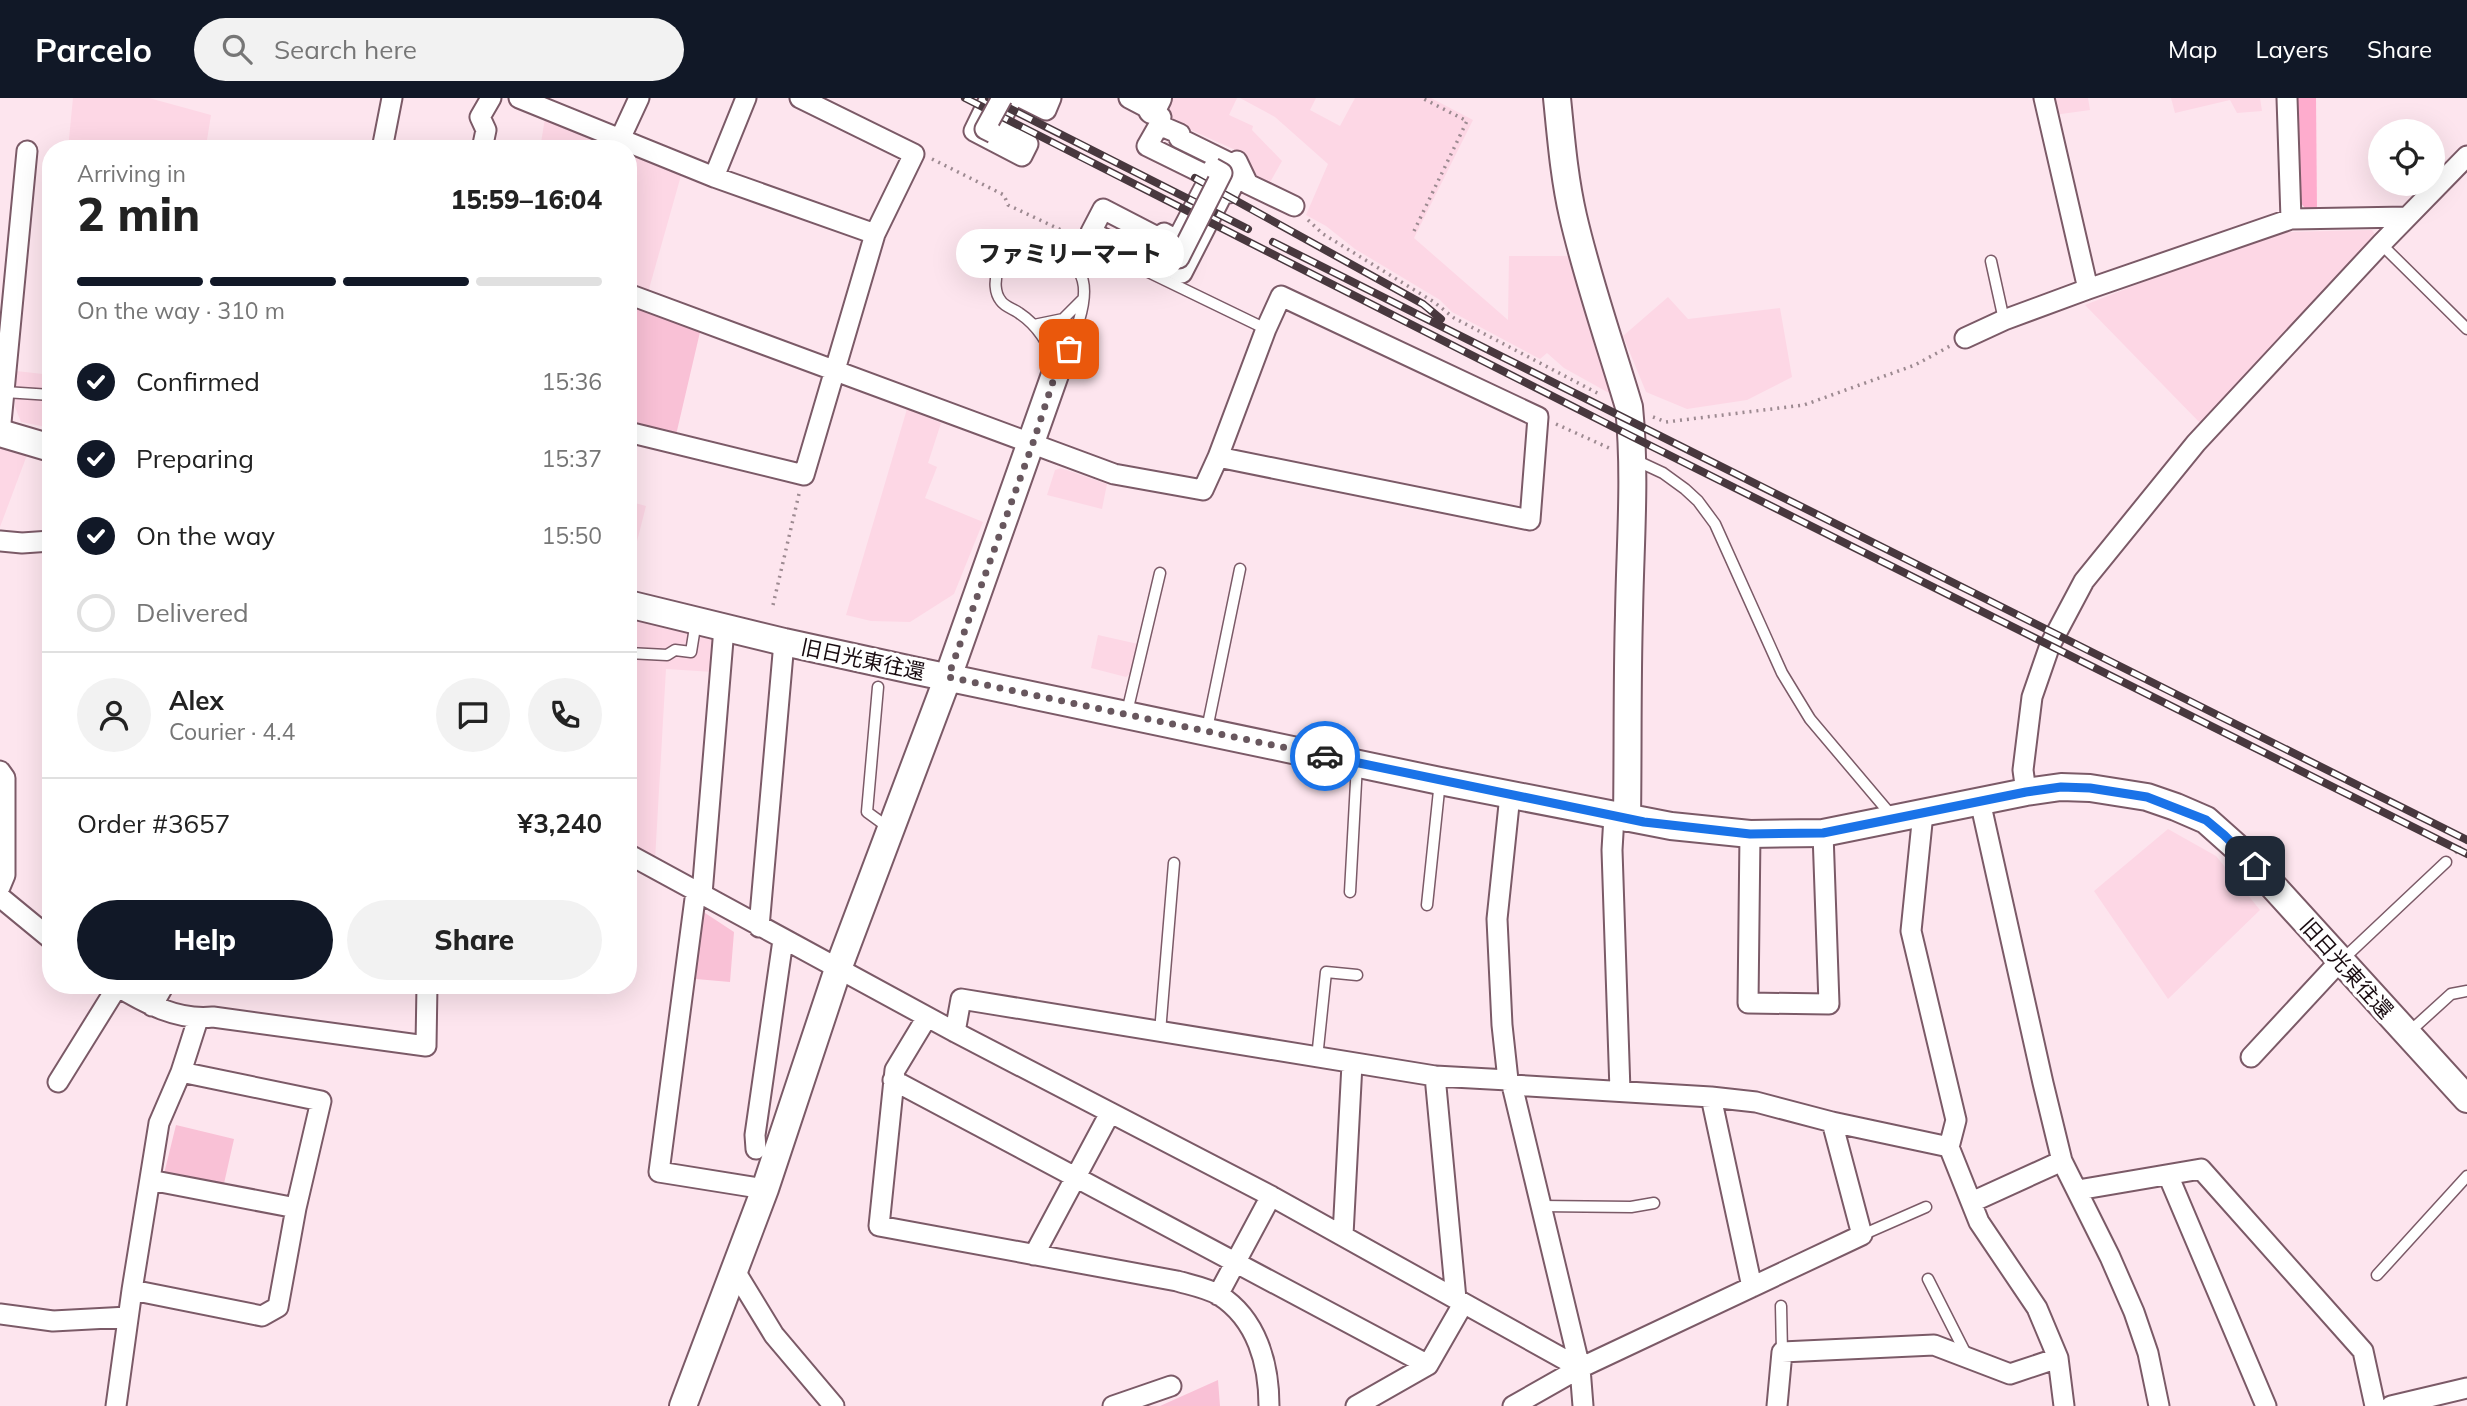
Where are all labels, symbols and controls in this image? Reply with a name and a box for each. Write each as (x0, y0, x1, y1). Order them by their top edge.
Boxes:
search box (194, 18, 684, 81)
text: Parcelo (35, 29, 152, 70)
icon: search (218, 30, 256, 68)
text: Search here (274, 33, 417, 66)
text: Map (2168, 34, 2217, 64)
text: Layers (2255, 34, 2329, 64)
text: Share (2367, 34, 2432, 64)
map controls (2368, 119, 2445, 196)
button: locate (2368, 119, 2445, 196)
text: Arriving in (77, 159, 186, 188)
text: 15:59–16:04 (451, 183, 602, 216)
text: 2 min (77, 185, 200, 243)
callout: ファミリーマート (955, 230, 1183, 279)
text: ファミリーマート (978, 239, 1162, 268)
text: On the way · 310 m (77, 296, 285, 325)
pin (1039, 319, 1099, 379)
icon: bag (1050, 330, 1088, 368)
icon: check (77, 363, 115, 401)
text: Confirmed (136, 365, 260, 398)
text: 15:36 (542, 367, 602, 396)
icon: check (77, 440, 115, 478)
text: Preparing (136, 442, 254, 475)
text: 15:37 (542, 444, 602, 473)
icon: check (77, 517, 115, 555)
text: On the way (136, 519, 275, 552)
text: 15:50 (542, 521, 602, 550)
text: Delivered (136, 596, 249, 629)
street label: 旧日光東往還 (799, 633, 927, 685)
button: person (77, 678, 151, 752)
button: chat (436, 678, 510, 752)
button: phone (528, 678, 602, 752)
text: Alex (169, 684, 224, 717)
text: Courier · 4.4 (169, 717, 295, 746)
courier (1290, 721, 1360, 791)
icon: car (1306, 737, 1344, 775)
text: Order #3657 (77, 807, 230, 840)
text: ¥3,240 (518, 807, 602, 840)
pin (2225, 836, 2285, 896)
icon: home (2236, 847, 2274, 885)
button: Help (77, 900, 333, 980)
button: Share (347, 900, 602, 980)
street label: 旧日光東往還 (2295, 912, 2399, 1024)

